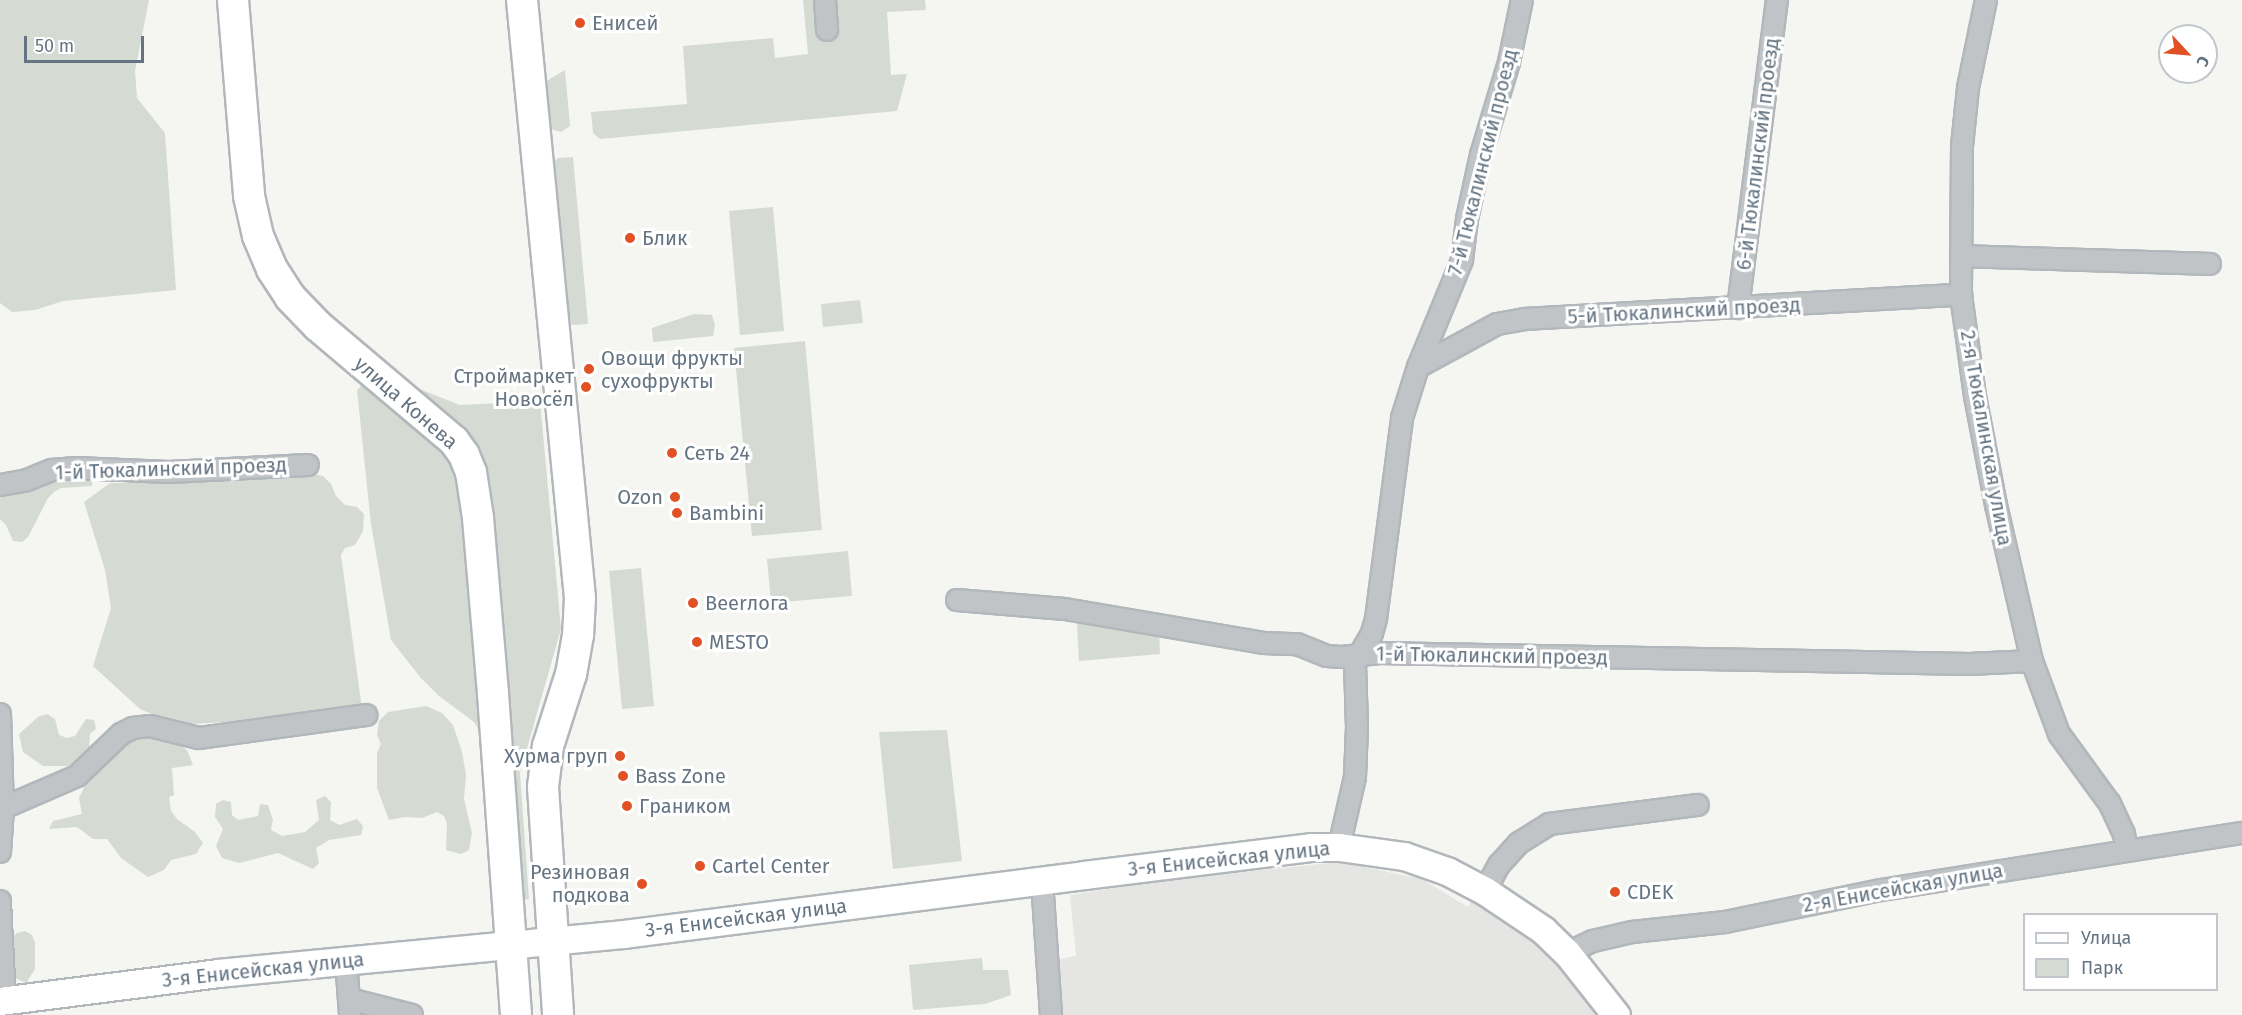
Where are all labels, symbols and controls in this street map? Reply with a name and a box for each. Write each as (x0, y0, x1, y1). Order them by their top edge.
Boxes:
place label: Енисей (592, 11, 658, 35)
marker: Енисей (573, 16, 587, 30)
scale bar (27, 24, 147, 62)
north arrow (2158, 24, 2218, 84)
text: 50 m (35, 35, 74, 57)
street label: 6-й Тюкалинский проезд (1732, 37, 1784, 271)
street label: 7-й Тюкалинский проезд (1443, 47, 1523, 277)
text: С (2192, 53, 2213, 70)
place label: Блик (642, 226, 687, 250)
marker: Блик (623, 231, 637, 245)
street label: 5-й Тюкалинский проезд (1567, 293, 1801, 329)
street label: 2-я Тюкалинская улица (1955, 328, 2017, 548)
place label: Овощи фрукты сухофрукты (601, 346, 743, 393)
street label: улица Конева (349, 352, 463, 454)
marker: Овощи фрукты сухофрукты (582, 362, 596, 376)
place label: Строймаркет Новосёл (453, 364, 574, 411)
marker: Строймаркет Новосёл (579, 380, 593, 394)
place label: Сеть 24 (684, 441, 750, 465)
marker: Сеть 24 (665, 446, 679, 460)
street label: 1-й Тюкалинский проезд (55, 453, 287, 485)
place label: Ozon (617, 485, 663, 509)
marker: Ozon (668, 490, 682, 504)
place label: Bambini (689, 501, 764, 525)
marker: Bambini (670, 506, 684, 520)
place label: Beerлога (705, 591, 789, 615)
marker: Beerлога (686, 596, 700, 610)
place label: MESTO (709, 630, 769, 654)
marker: MESTO (690, 635, 704, 649)
street label: 1-й Тюкалинский проезд (1376, 642, 1608, 670)
place label: Хурма груп (504, 744, 608, 768)
marker: Хурма груп (613, 749, 627, 763)
place label: Bass Zone (635, 764, 726, 788)
marker: Bass Zone (616, 769, 630, 783)
place label: Граником (639, 794, 731, 818)
marker: Граником (620, 799, 634, 813)
street label: 3-я Енисейская улица (1127, 836, 1331, 882)
place label: Cartel Center (712, 854, 830, 878)
marker: Cartel Center (693, 859, 707, 873)
street label: 2-я Енисейская улица (1801, 859, 2005, 917)
place label: Резиновая подкова (530, 861, 630, 908)
marker: Резиновая подкова (635, 877, 649, 891)
place label: CDEK (1627, 880, 1674, 904)
marker: CDEK (1608, 885, 1622, 899)
street label: 3-я Енисейская улица (644, 894, 848, 942)
legend (2023, 913, 2218, 991)
text: Улица (2081, 927, 2131, 949)
street label: 3-я Енисейская улица (161, 947, 365, 993)
text: Парк (2081, 957, 2123, 979)

